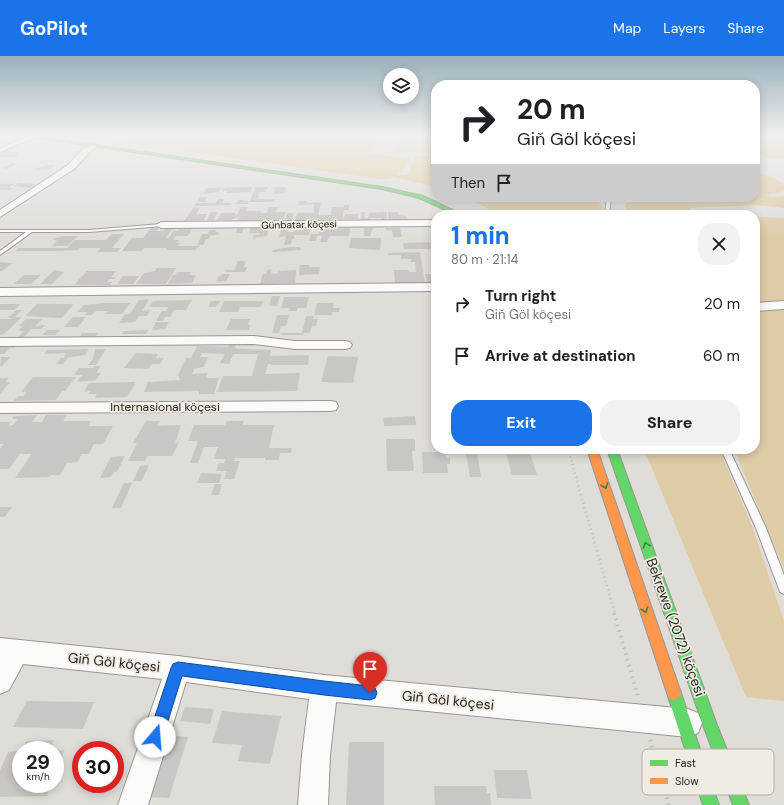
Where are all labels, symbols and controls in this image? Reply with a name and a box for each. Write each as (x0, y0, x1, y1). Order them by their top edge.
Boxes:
text: GoPilot (20, 16, 88, 41)
text: Map (613, 19, 641, 37)
text: Layers (663, 19, 705, 37)
text: Share (727, 19, 764, 37)
map controls (383, 68, 419, 104)
button: layers (383, 68, 419, 104)
text: 20 m (517, 91, 586, 128)
icon: right (451, 96, 503, 148)
text: Giň Göl köçesi (517, 127, 636, 151)
icon: arrive (493, 172, 515, 194)
text: Then (451, 173, 485, 193)
street label: Günbatar köçesi (261, 217, 337, 232)
text: 1 min (451, 220, 510, 251)
button: close (698, 223, 740, 265)
text: 80 m · 21:14 (451, 251, 518, 268)
text: Turn right (485, 286, 556, 306)
icon: right (451, 293, 473, 315)
text: 20 m (704, 294, 740, 314)
text: Giň Göl köçesi (485, 306, 571, 323)
icon: arrive (451, 345, 473, 367)
text: Arrive at destination (485, 346, 636, 366)
text: 60 m (703, 346, 740, 366)
street label: Internasional köçesi (110, 399, 220, 415)
button: Exit (451, 400, 592, 446)
button: Share (600, 400, 740, 446)
one-way arrow (600, 482, 608, 489)
one-way arrow (643, 542, 651, 549)
street label: Bekrewe (2072) köçesi (643, 555, 709, 699)
one-way arrow (640, 606, 649, 613)
street label: Giň Göl köçesi (67, 648, 161, 676)
pin (353, 652, 387, 693)
icon: arrive (359, 658, 381, 680)
street label: Giň Göl köçesi (401, 686, 495, 714)
position arrow (134, 716, 176, 758)
speed limit sign: 30 (72, 741, 124, 793)
text: 29 (26, 749, 50, 775)
legend (642, 749, 774, 795)
text: Fast (675, 756, 696, 770)
text: km/h (26, 770, 50, 783)
text: Slow (675, 774, 699, 788)

